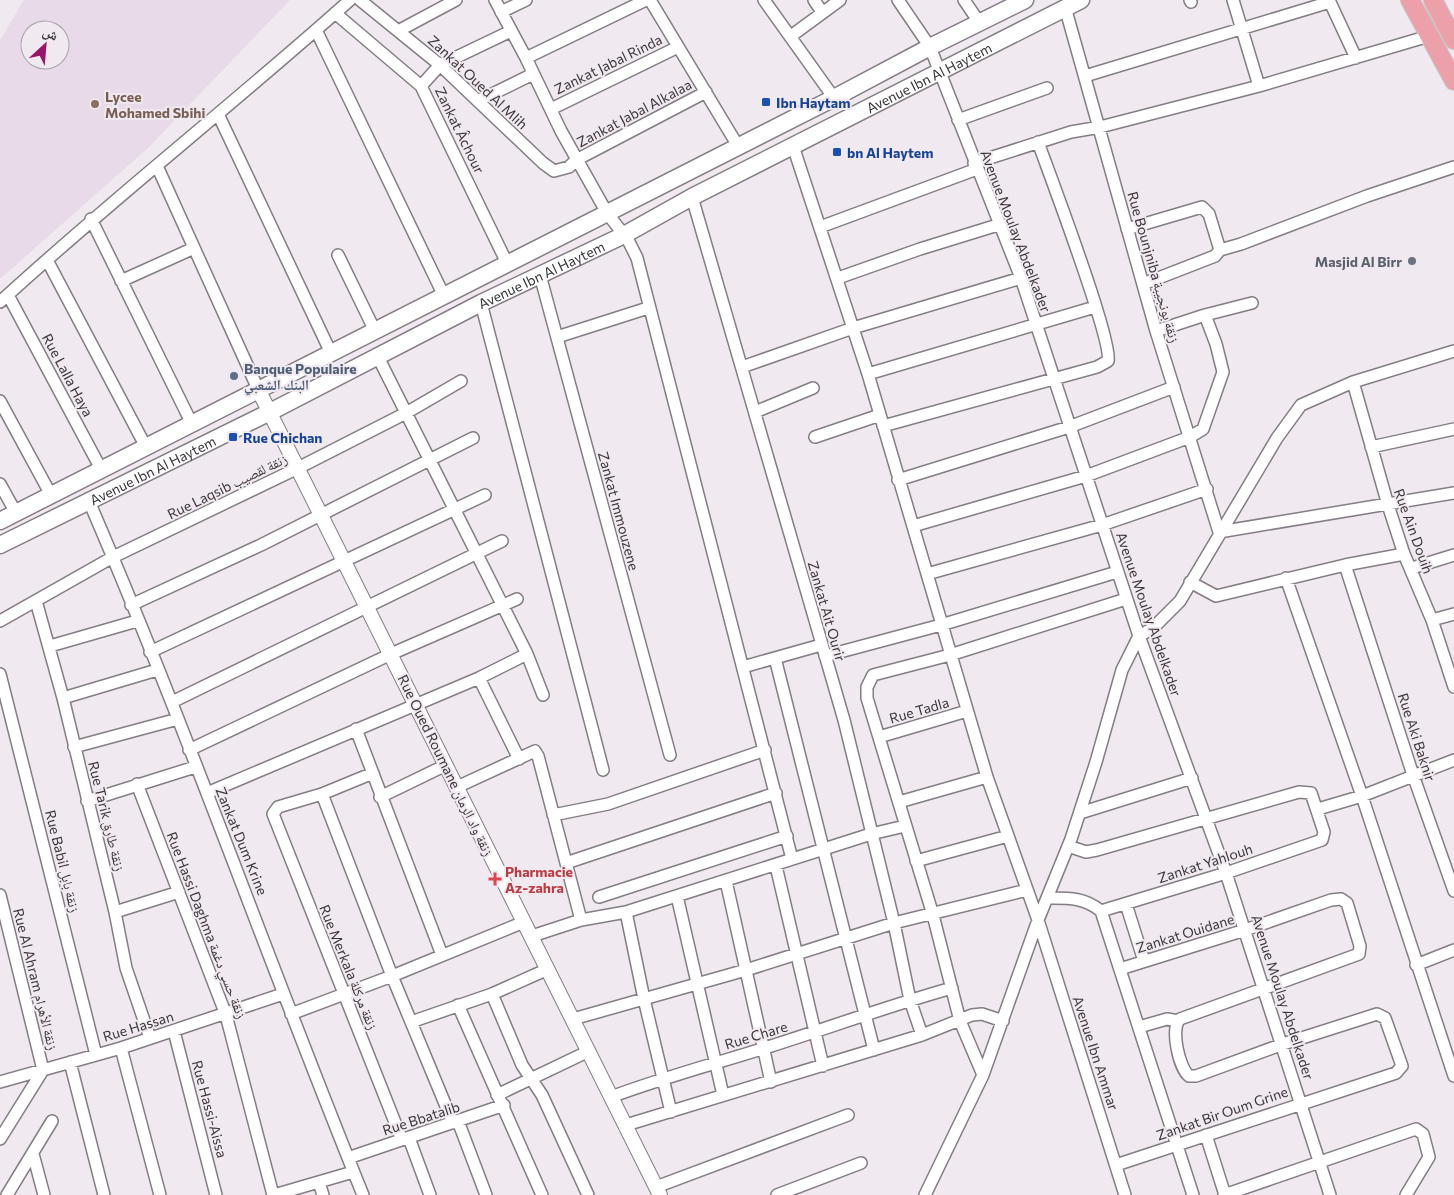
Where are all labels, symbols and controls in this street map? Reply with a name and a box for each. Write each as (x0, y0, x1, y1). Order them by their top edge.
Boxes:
north arrow (20, 20, 70, 70)
text: ش (40, 22, 61, 45)
street label: Zankat Oued Al Mlih (425, 31, 531, 133)
street label: Zankat Jabal Rinda (551, 31, 665, 97)
street label: Avenue Ibn Al Haytem (863, 38, 994, 116)
street label: Zankat Jabal Alkalaa (574, 76, 694, 150)
street label: Zankat Âchour (432, 84, 488, 176)
place label: Lycee Mohamed Sbihi (105, 88, 205, 121)
place label: Ibn Haytam (776, 94, 850, 111)
marker: Ibn Haytam (760, 96, 772, 108)
marker: Lycee Mohamed Sbihi (89, 98, 101, 110)
place label: bn Al Haytem (847, 144, 933, 161)
marker: bn Al Haytem (831, 146, 843, 158)
street label: Avenue Moulay Abdelkader (977, 147, 1055, 315)
street label: Rue Bounjniba زنقة بونجيبة (1123, 189, 1184, 345)
street label: Avenue Ibn Al Haytem (475, 237, 607, 312)
place label: Masjid Al Birr (1315, 253, 1402, 270)
marker: Masjid Al Birr (1406, 255, 1418, 267)
street label: Rue Lalla Haya (39, 331, 97, 419)
place label: Banque Populaire البنك الشعبي (244, 360, 357, 396)
marker: Banque Populaire البنك الشعبي (228, 370, 240, 382)
place label: Rue Chichan (243, 429, 322, 446)
marker: Rue Chichan (227, 431, 239, 443)
street label: Avenue Ibn Al Haytem (87, 432, 218, 508)
street label: Rue Laqsib زنقة لقصيب (164, 450, 290, 523)
street label: Zankat Immouzene (595, 450, 643, 572)
street label: Rue Ain Douih (1391, 486, 1437, 576)
street label: Avenue Moulay Abdelkader (1113, 530, 1185, 699)
street label: Zankat Ait Ourir (805, 559, 850, 664)
street label: Rue Oued Roumane زنقة واد الرمان (394, 672, 497, 859)
street label: Rue Aki Baknir (1395, 691, 1439, 784)
street label: Rue Tadla (887, 693, 951, 727)
street label: Rue Tarik زنقة طارق (84, 759, 129, 873)
street label: Zankat Dum Krine (213, 784, 271, 898)
street label: Rue Babil زنقة بابل (41, 808, 84, 914)
street label: Rue Hassi Daghma زنقة حسي دغمة (160, 829, 251, 1022)
street label: Zankat Yahlouh (1155, 840, 1255, 886)
place label: Pharmacie Az-zahra (505, 863, 573, 896)
marker: Pharmacie Az-zahra (489, 873, 501, 885)
street label: Rue Merkala زنقة مركلة (315, 902, 382, 1032)
street label: Rue Al Ahram زنقة الأهرام (8, 906, 62, 1052)
street label: Zankat Ouidane (1134, 910, 1236, 956)
street label: Avenue Moulay Abdelkader (1248, 912, 1318, 1082)
street label: Avenue Ibn Ammar (1069, 994, 1123, 1113)
street label: Rue Hassan (101, 1007, 175, 1045)
street label: Rue Chare (723, 1017, 789, 1053)
street label: Rue Hassi-Aissa (189, 1058, 231, 1160)
street label: Zankat Bir Oum Grine (1154, 1082, 1290, 1144)
street label: Rue Bbatalib (380, 1098, 462, 1138)

